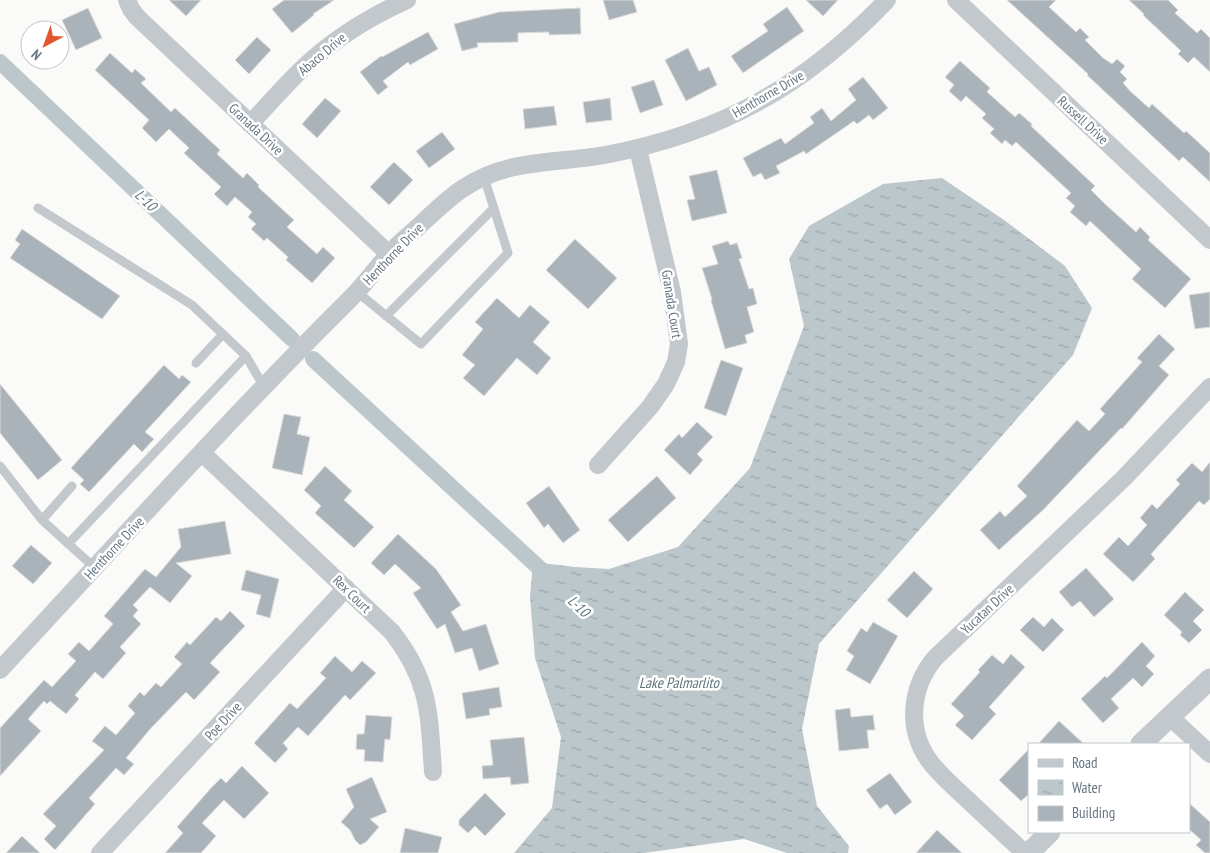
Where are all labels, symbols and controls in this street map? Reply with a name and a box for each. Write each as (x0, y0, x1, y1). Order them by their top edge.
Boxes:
north arrow (20, 20, 70, 70)
street label: Abaco Drive (294, 28, 350, 79)
text: N (28, 46, 45, 64)
street label: Henthorne Drive (729, 66, 807, 122)
street label: Russell Drive (1054, 92, 1112, 148)
street label: Granada Drive (225, 99, 287, 159)
water label: L-10 (131, 185, 163, 216)
street label: Henthorne Drive (359, 219, 427, 289)
street label: Granada Court (658, 269, 686, 340)
street label: Henthorne Drive (80, 513, 148, 583)
street label: Rex Court (329, 571, 375, 617)
street label: Yucatan Drive (957, 580, 1018, 638)
water label: L-10 (564, 591, 596, 622)
water label: Lake Palmarlito (639, 673, 721, 692)
street label: Poe Drive (201, 698, 245, 744)
legend (1028, 743, 1190, 833)
text: Road (1072, 753, 1098, 772)
text: Water (1072, 778, 1103, 797)
text: Building (1072, 803, 1115, 822)

